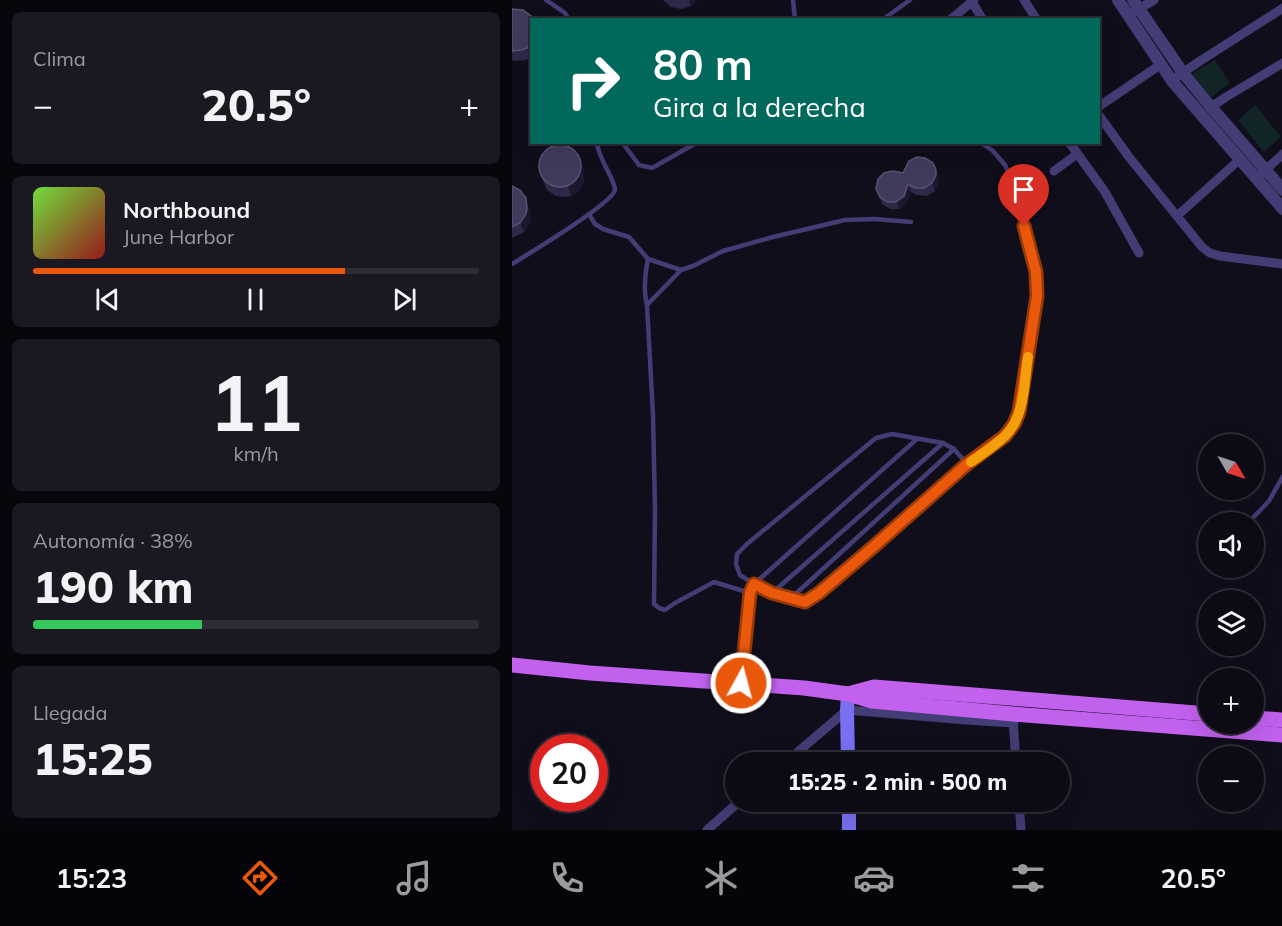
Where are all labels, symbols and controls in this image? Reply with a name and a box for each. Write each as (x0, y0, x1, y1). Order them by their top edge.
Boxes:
text: 80 m (653, 38, 753, 91)
icon: right (554, 42, 632, 120)
text: Clima (33, 46, 86, 71)
text: 20.5° (201, 76, 311, 132)
text: − (33, 84, 53, 125)
text: + (459, 84, 479, 125)
text: Gira a la derecha (653, 90, 866, 124)
pin (998, 164, 1049, 226)
icon: arrive (1007, 173, 1040, 206)
text: Northbound (123, 196, 250, 224)
text: June Harbor (123, 224, 234, 249)
icon: previous (91, 283, 124, 316)
icon: pause (239, 283, 272, 316)
icon: next (388, 283, 421, 316)
text: 11 (209, 353, 303, 451)
north arrow (1198, 434, 1264, 500)
map controls (1198, 434, 1264, 812)
text: km/h (233, 441, 279, 466)
button: sound (1198, 512, 1264, 578)
text: Autonomía · 38% (33, 528, 193, 553)
text: 190 km (33, 558, 194, 614)
button: layers (1198, 590, 1264, 656)
position arrow (709, 651, 773, 715)
button: + (1198, 668, 1264, 734)
text: Llegada (33, 700, 108, 725)
text: 15:25 (33, 730, 153, 786)
speed limit sign: 20 (530, 734, 608, 812)
button: − (1198, 746, 1264, 812)
text: 15:25 · 2 min · 500 m (788, 768, 1007, 796)
icon: directions (239, 857, 281, 899)
icon: music (393, 857, 435, 899)
icon: phone (546, 857, 588, 899)
icon: climate (700, 857, 742, 899)
icon: car (853, 857, 895, 899)
icon: filters (1007, 857, 1049, 899)
text: 15:23 (56, 861, 127, 895)
text: 20.5° (1161, 861, 1226, 895)

